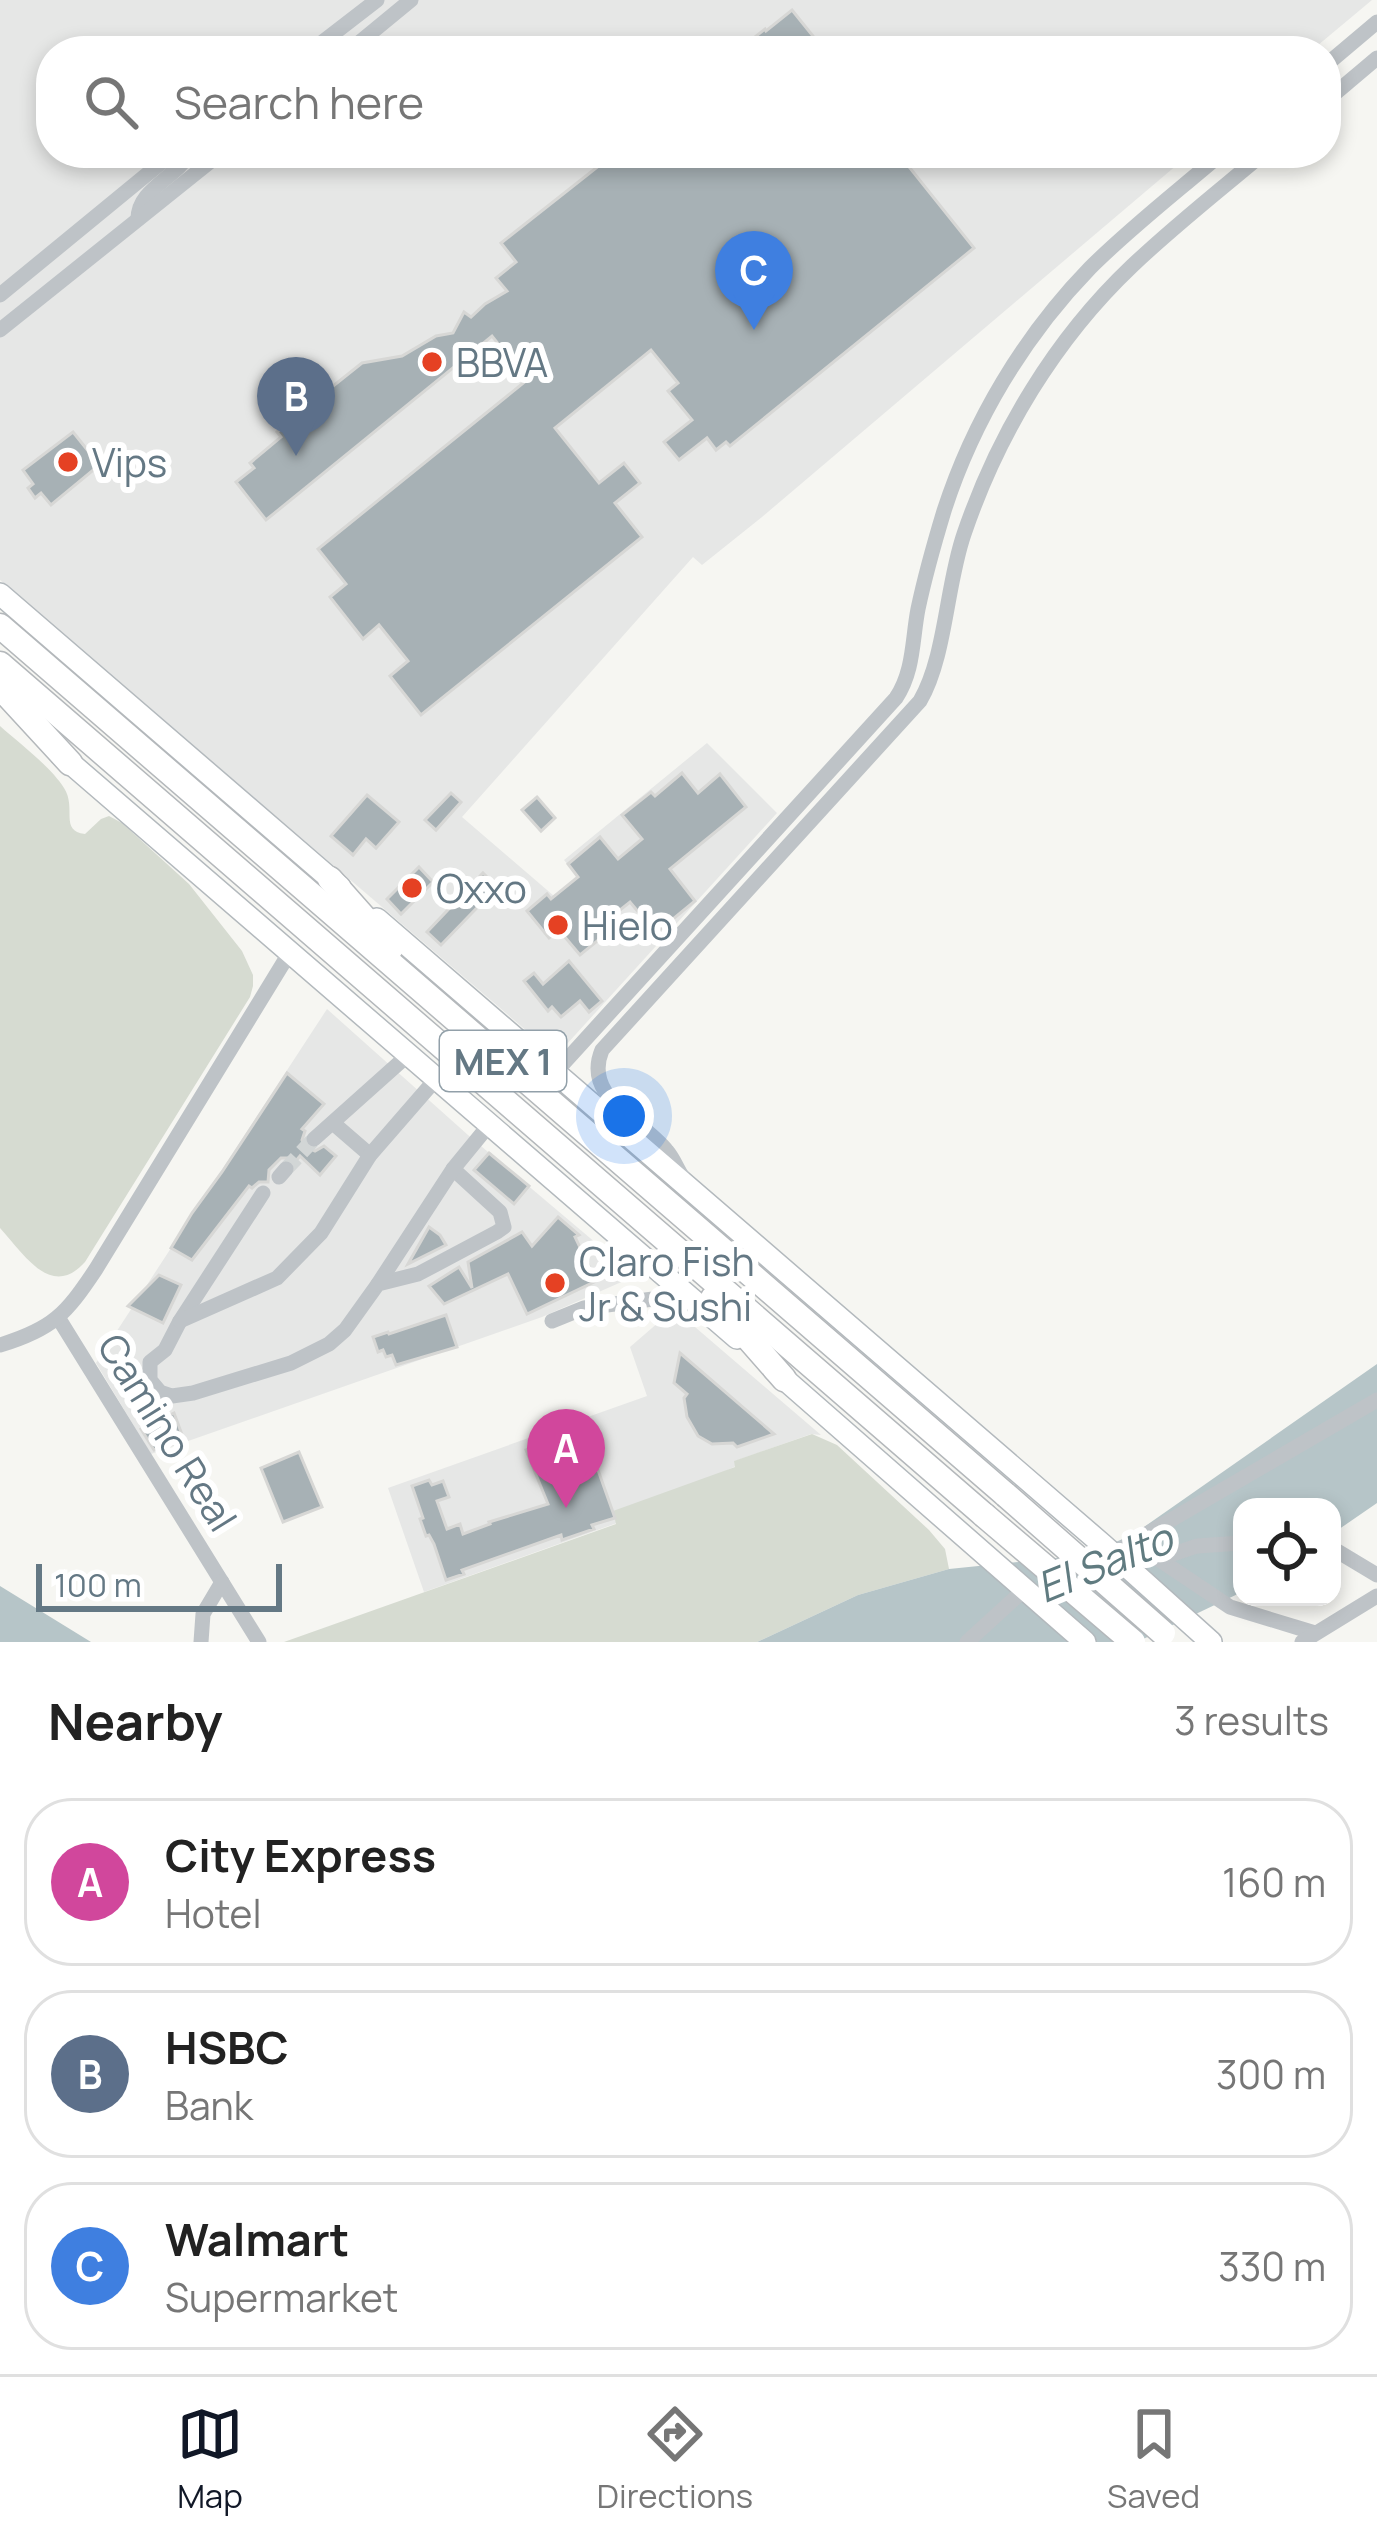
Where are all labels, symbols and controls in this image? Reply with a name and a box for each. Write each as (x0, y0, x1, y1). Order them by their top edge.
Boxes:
search box (36, 36, 1341, 168)
icon: search (78, 69, 144, 135)
text: Search here (174, 71, 424, 133)
pin: C (715, 231, 793, 330)
place label: BBVA (456, 335, 548, 389)
marker: BBVA (419, 349, 445, 375)
pin: B (257, 357, 335, 456)
place label: Vips (92, 435, 167, 489)
marker: Vips (55, 449, 81, 475)
place label: Oxxo (436, 861, 527, 915)
marker: Oxxo (399, 875, 425, 901)
place label: Hielo (582, 898, 673, 952)
marker: Hielo (545, 912, 571, 938)
road number: MEX 1 (440, 1031, 566, 1091)
your location (594, 1086, 654, 1146)
place label: Claro Fish Jr & Sushi (579, 1234, 755, 1333)
marker: Claro Fish Jr & Sushi (542, 1270, 568, 1296)
street label: Camino Real (86, 1323, 250, 1541)
pin: A (527, 1409, 605, 1508)
map controls (1233, 1498, 1341, 1606)
button: locate (1233, 1498, 1341, 1606)
water label: El Salto (1027, 1508, 1183, 1615)
scale bar (36, 1558, 282, 1611)
text: 100 m (54, 1562, 142, 1607)
text: Nearby (48, 1686, 223, 1755)
text: 3 results (1174, 1693, 1329, 1747)
text: City Express (165, 1824, 436, 1886)
text: A (77, 1855, 103, 1909)
text: 160 m (1222, 1855, 1326, 1909)
text: Hotel (165, 1886, 262, 1940)
text: HSBC (165, 2016, 289, 2078)
text: B (78, 2047, 102, 2101)
text: 300 m (1216, 2047, 1326, 2101)
text: Bank (165, 2078, 253, 2132)
text: Walmart (165, 2208, 349, 2270)
text: C (76, 2239, 104, 2293)
text: 330 m (1218, 2239, 1326, 2293)
text: Supermarket (165, 2270, 398, 2324)
tab: Map (177, 2401, 243, 2518)
tab: Directions (597, 2401, 753, 2518)
tab: Saved (1107, 2401, 1200, 2518)

